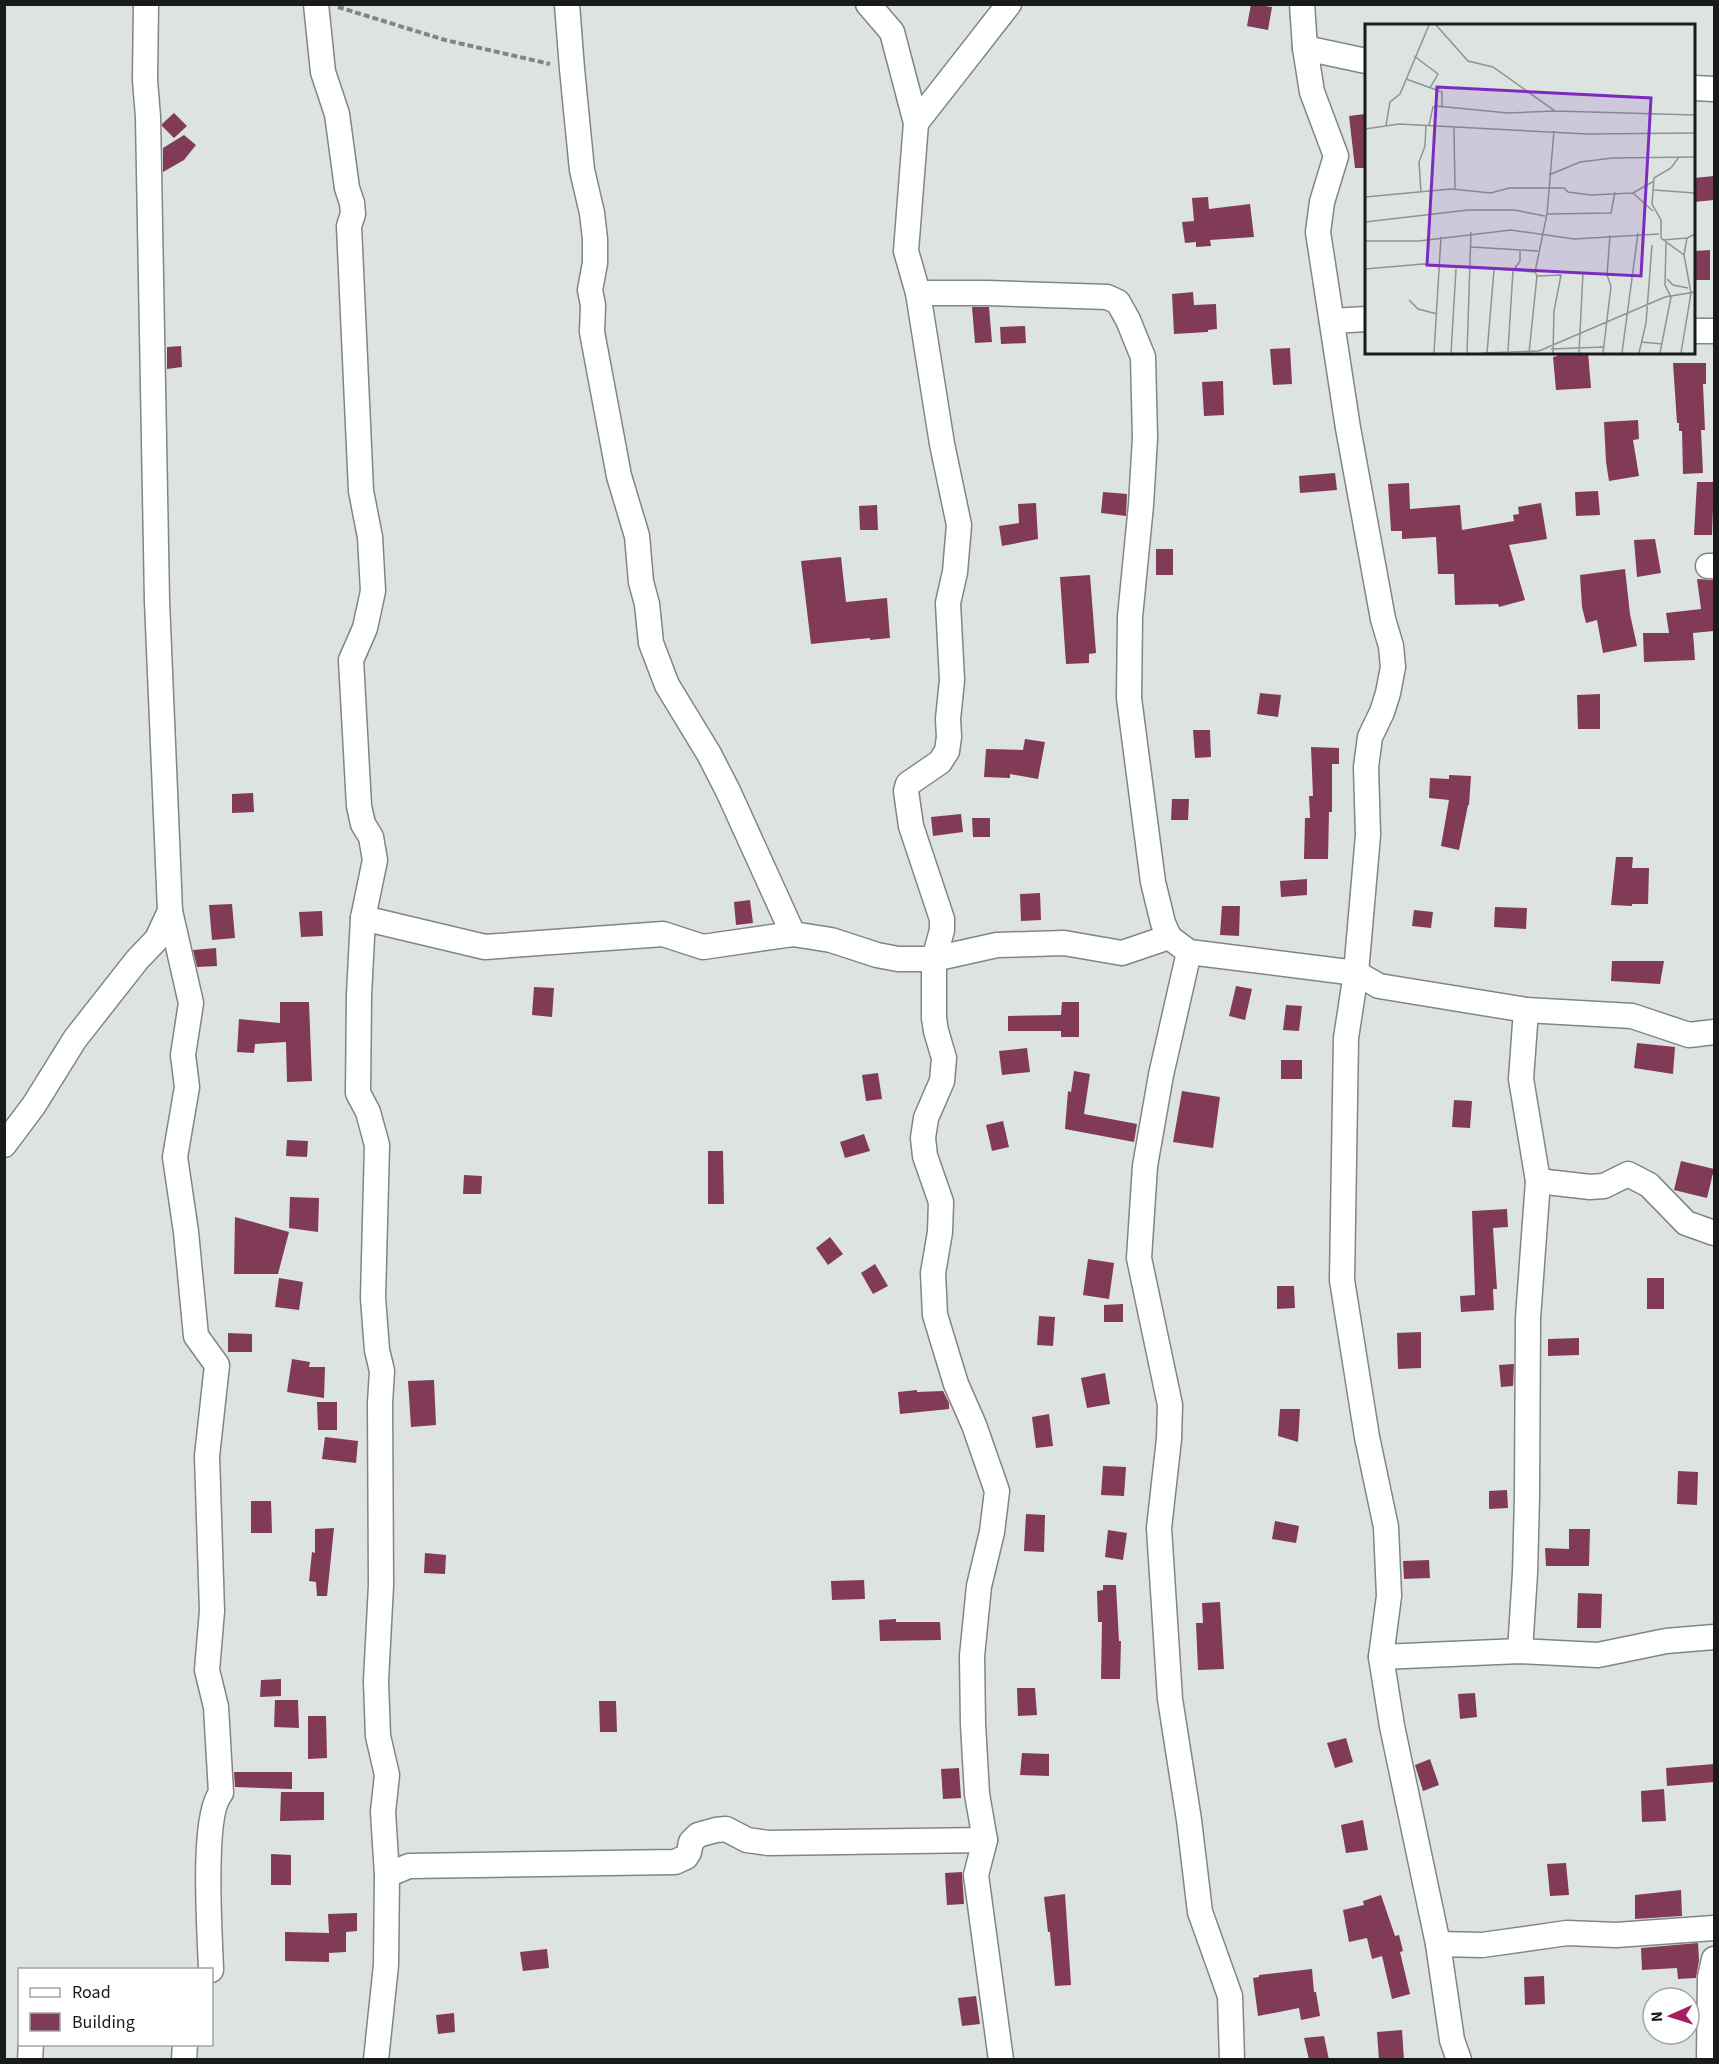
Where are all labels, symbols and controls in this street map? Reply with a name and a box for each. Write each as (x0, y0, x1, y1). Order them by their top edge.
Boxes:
inset map (1365, 24, 1695, 354)
legend (18, 1968, 213, 2046)
text: Road (72, 1980, 111, 2005)
north arrow (1641, 1986, 1701, 2046)
text: Building (72, 2010, 135, 2035)
text: N (1646, 2011, 1668, 2023)

